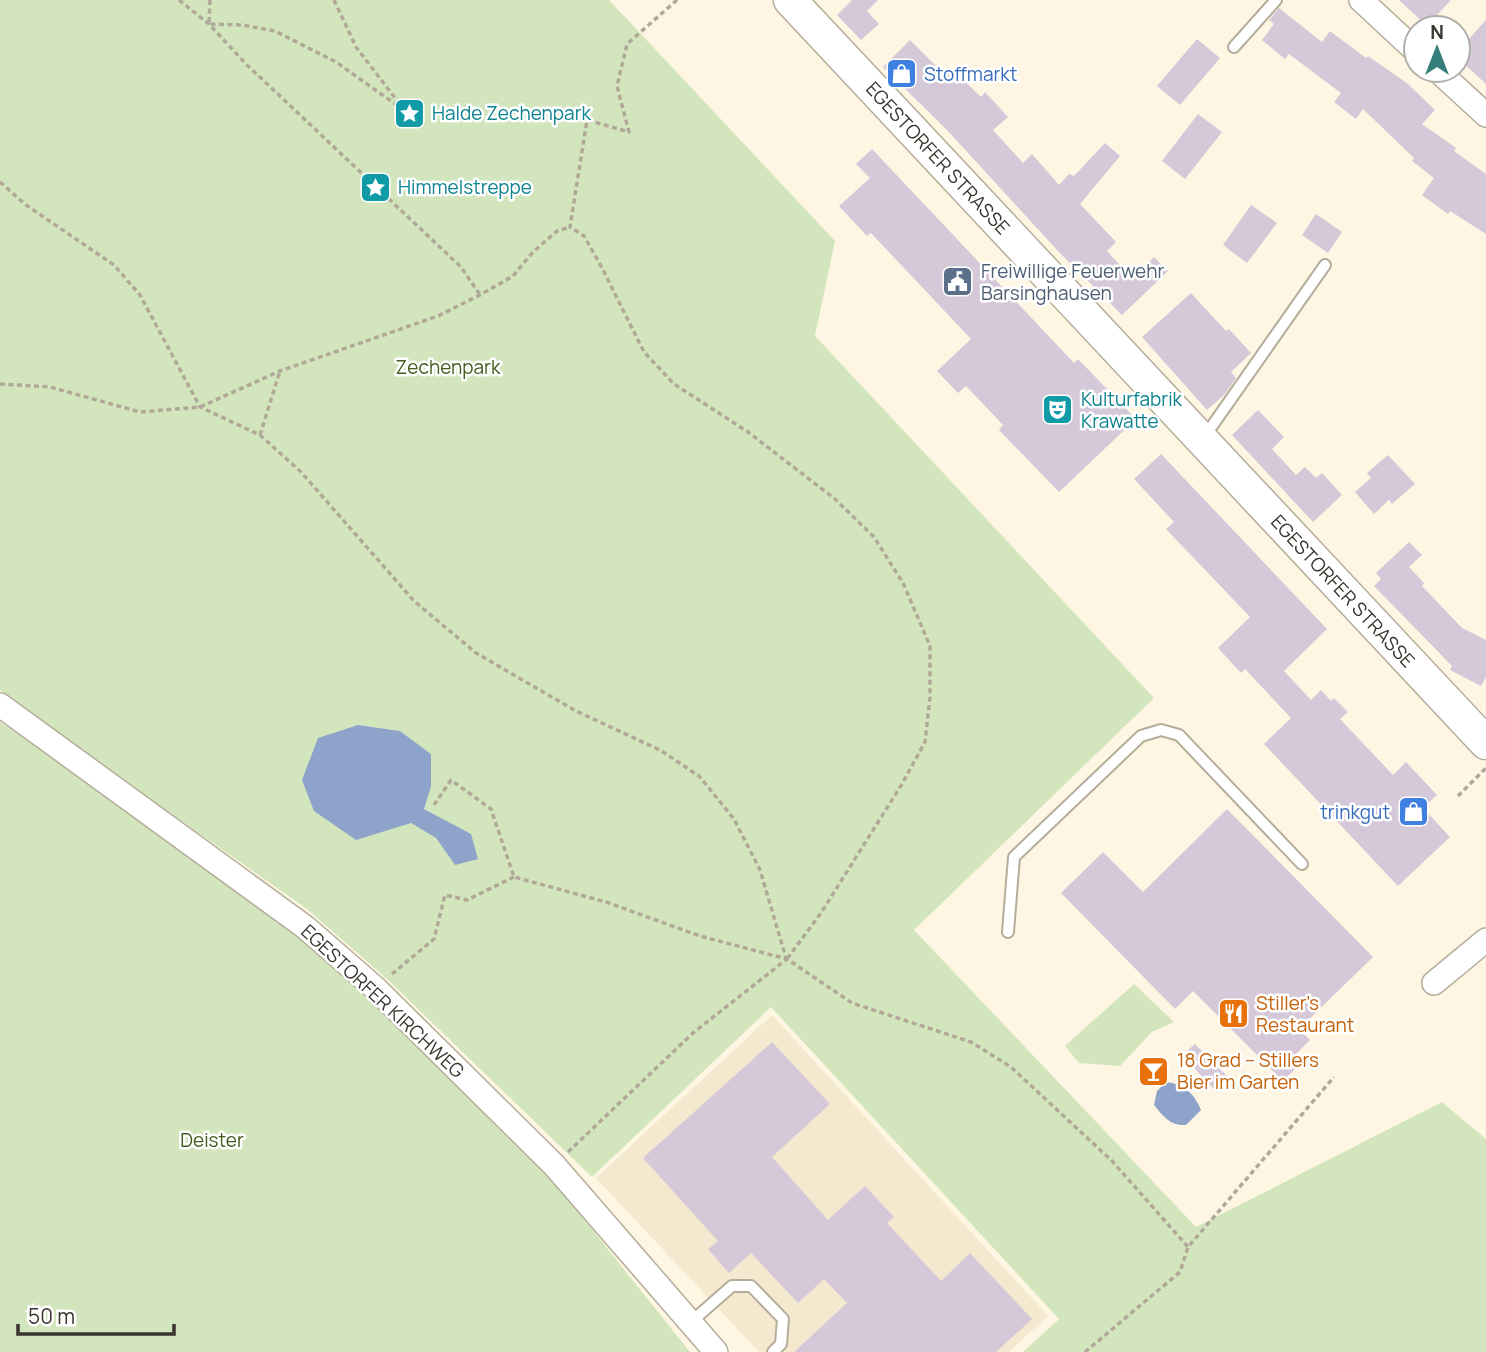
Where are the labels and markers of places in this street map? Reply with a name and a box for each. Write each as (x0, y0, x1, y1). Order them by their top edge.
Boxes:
shop icon: Stoffmarkt (884, 57, 918, 91)
place label: Stoffmarkt (924, 61, 1017, 87)
place icon: Halde Zechenpark (392, 96, 426, 130)
place label: Halde Zechenpark (432, 100, 591, 126)
place icon: Himmelstreppe (358, 170, 392, 204)
place label: Himmelstreppe (398, 174, 532, 200)
place label: Freiwillige Feuerwehr Barsinghausen (981, 258, 1164, 306)
public building icon: Freiwillige Feuerwehr Barsinghausen (941, 265, 975, 299)
place label: Kulturfabrik Krawatte (1081, 386, 1183, 434)
theatre icon: Kulturfabrik Krawatte (1041, 393, 1075, 427)
shop icon: trinkgut (1396, 795, 1430, 829)
place label: trinkgut (1320, 799, 1390, 825)
place label: Stiller's Restaurant (1256, 990, 1354, 1038)
restaurant icon: Stiller's Restaurant (1216, 997, 1250, 1031)
place label: 18 Grad – Stillers Bier im Garten (1177, 1047, 1319, 1095)
bar icon: 18 Grad – Stillers Bier im Garten (1137, 1054, 1171, 1088)

